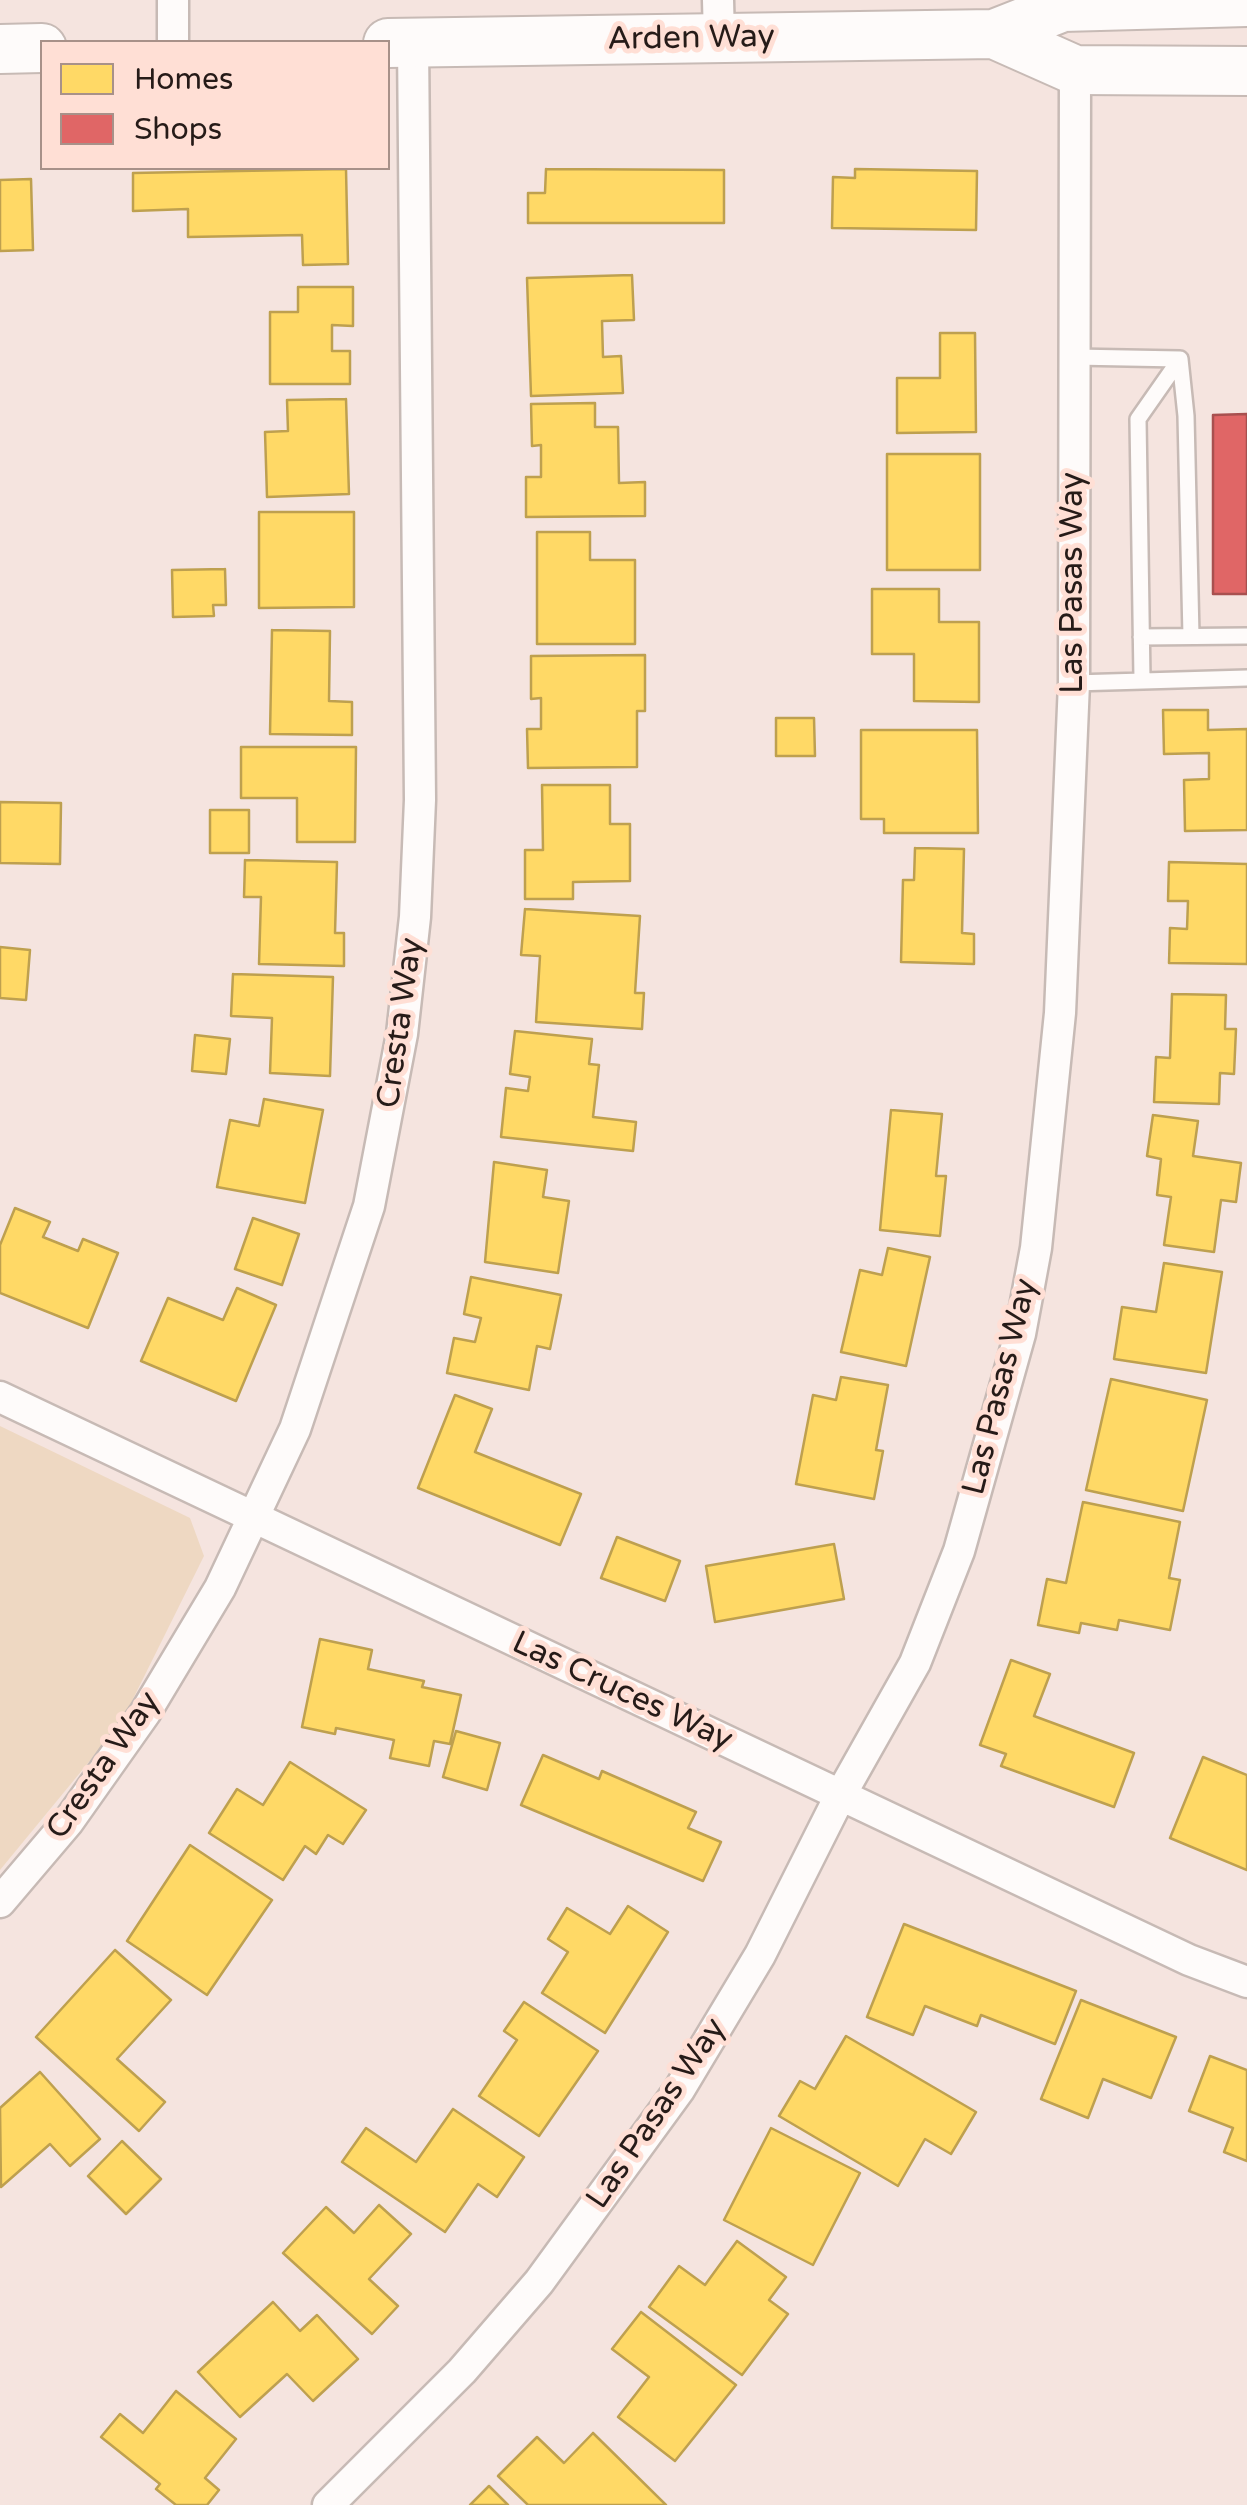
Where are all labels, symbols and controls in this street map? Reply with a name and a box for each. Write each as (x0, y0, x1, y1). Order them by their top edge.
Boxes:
street label: Arden Way (607, 18, 775, 60)
legend (40, 40, 390, 170)
text: Homes (134, 61, 233, 98)
text: Shops (134, 111, 222, 148)
street label: Las Pasas Way (1055, 472, 1093, 694)
street label: Cresta Way (370, 935, 432, 1111)
street label: Las Pasas Way (956, 1275, 1046, 1499)
street label: Las Cruces Way (506, 1624, 738, 1760)
street label: Cresta Way (39, 1685, 169, 1847)
street label: Las Pasas Way (579, 2011, 735, 2217)

